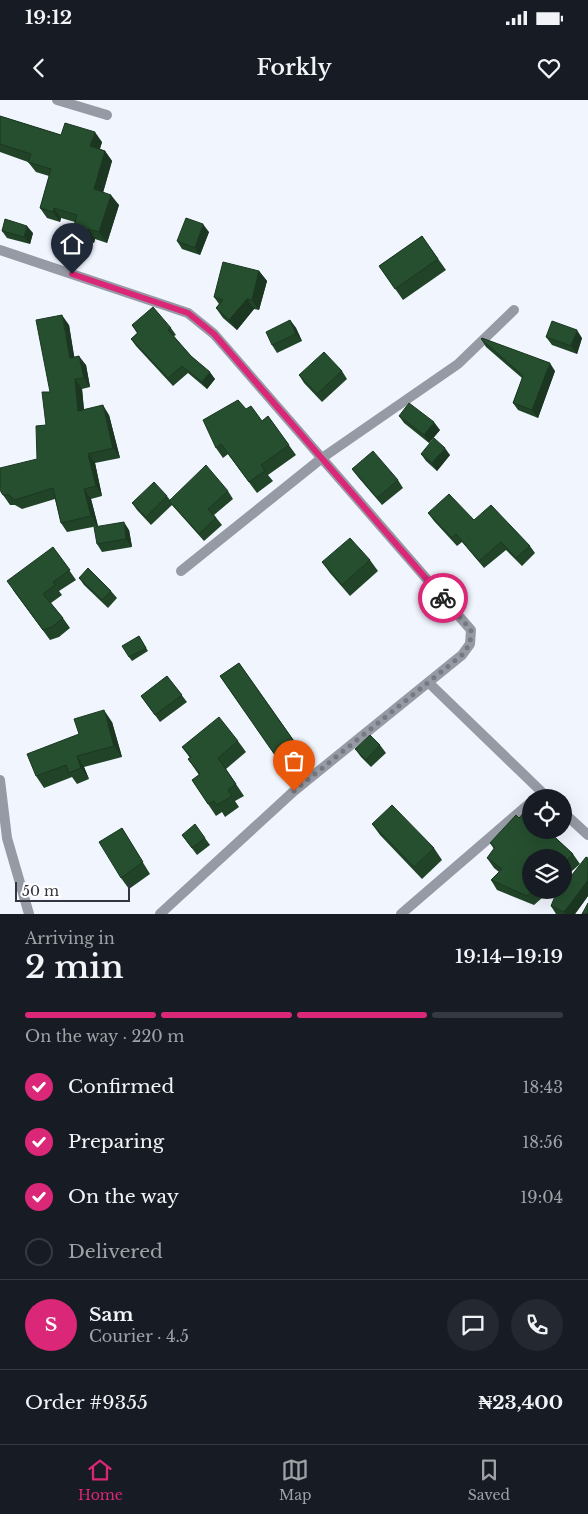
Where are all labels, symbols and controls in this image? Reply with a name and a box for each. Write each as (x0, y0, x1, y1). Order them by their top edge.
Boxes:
text: 19:12 (25, 6, 72, 29)
icon: back (25, 54, 53, 82)
text: Forkly (256, 54, 332, 81)
icon: heart (535, 54, 563, 82)
pin (51, 223, 93, 274)
icon: home (58, 230, 86, 258)
courier (418, 573, 468, 623)
icon: bike (429, 584, 457, 612)
pin (273, 740, 315, 791)
icon: bag (280, 747, 308, 775)
map controls (522, 789, 572, 899)
button: locate (522, 789, 572, 839)
button: layers (522, 849, 572, 899)
scale bar (15, 879, 130, 902)
text: 50 m (22, 882, 59, 900)
text: Arriving in (25, 928, 115, 948)
text: 19:14–19:19 (455, 945, 563, 968)
text: 2 min (25, 947, 124, 987)
text: On the way · 220 m (25, 1026, 185, 1046)
icon: check (25, 1073, 53, 1101)
text: Confirmed (68, 1075, 174, 1098)
text: 18:43 (522, 1077, 563, 1097)
icon: check (25, 1128, 53, 1156)
text: Preparing (68, 1130, 164, 1153)
text: 18:56 (522, 1132, 563, 1152)
icon: check (25, 1183, 53, 1211)
text: On the way (68, 1185, 179, 1208)
text: 19:04 (520, 1187, 563, 1207)
text: Delivered (68, 1240, 163, 1263)
button: chat (447, 1299, 499, 1351)
button: phone (511, 1299, 563, 1351)
text: Sam (89, 1303, 134, 1326)
text: S (45, 1313, 57, 1336)
text: Courier · 4.5 (89, 1326, 189, 1346)
text: Order #9355 (25, 1391, 148, 1414)
text: ₦23,400 (479, 1391, 563, 1414)
tab: Home (78, 1456, 123, 1504)
tab: Map (279, 1456, 312, 1504)
tab: Saved (468, 1456, 510, 1504)

